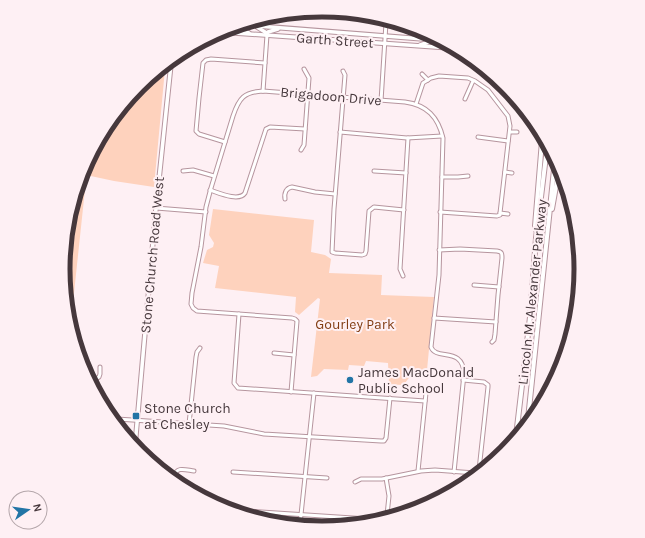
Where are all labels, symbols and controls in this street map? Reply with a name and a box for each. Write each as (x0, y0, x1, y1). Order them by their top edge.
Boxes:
street label: Garth Street (296, 29, 374, 52)
street label: Brigadoon Drive (280, 84, 382, 109)
street label: Stone Church Road West (137, 176, 168, 334)
street label: Lincoln M. Alexander Parkway (514, 198, 551, 386)
park label: Gourley Park (315, 316, 395, 333)
place label: James MacDonald Public School (358, 364, 474, 397)
marker: James MacDonald Public School (345, 375, 355, 385)
place label: Stone Church at Chesley (144, 400, 231, 433)
marker: Stone Church at Chesley (131, 411, 141, 421)
north arrow (8, 490, 48, 530)
text: N (30, 503, 44, 513)

